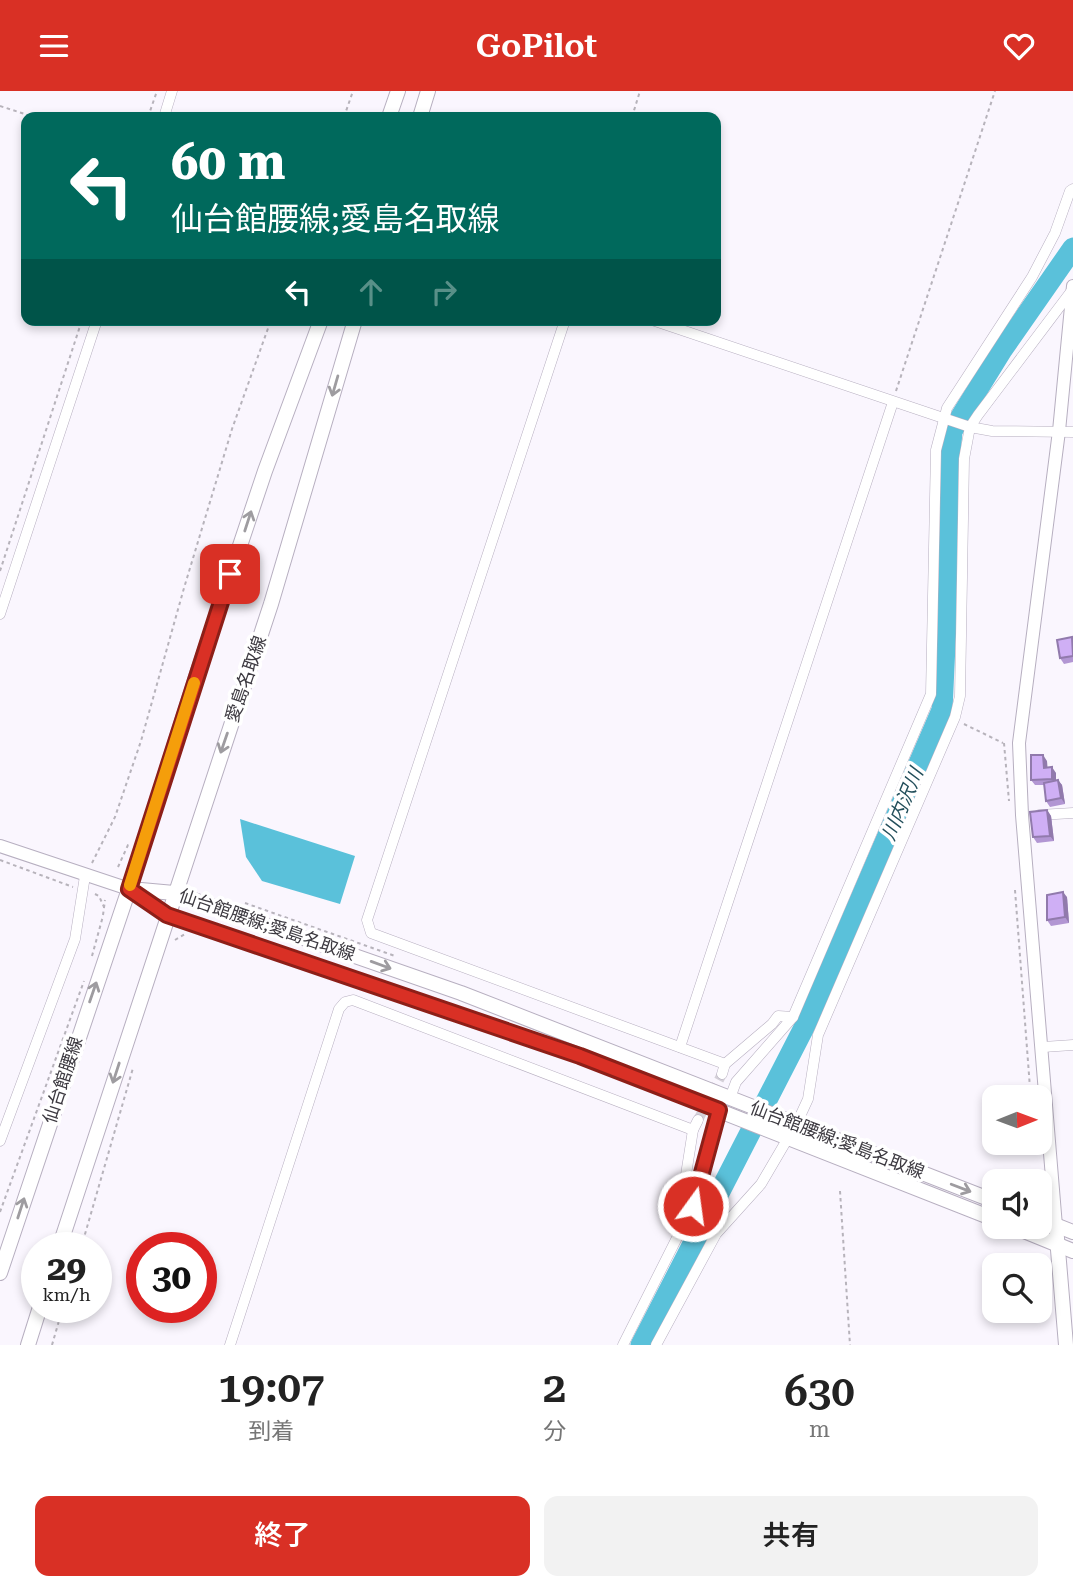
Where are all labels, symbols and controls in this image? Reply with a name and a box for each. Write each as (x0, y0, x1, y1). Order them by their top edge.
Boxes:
icon: menu (35, 27, 73, 65)
text: GoPilot (476, 27, 597, 65)
icon: heart (1000, 27, 1038, 65)
text: 60 m (171, 134, 286, 191)
icon: left (56, 140, 147, 231)
text: 仙台館腰線;愛島名取線 (171, 200, 500, 238)
icon: left (279, 273, 317, 311)
icon: ahead (352, 273, 390, 311)
icon: right (425, 273, 463, 311)
one-way arrow (328, 374, 341, 396)
one-way arrow (243, 510, 255, 532)
pin (200, 544, 260, 604)
icon: arrive (211, 555, 249, 593)
street label: 愛島名取線 (221, 633, 270, 725)
one-way arrow (217, 732, 229, 754)
water label: 川内沢川 (877, 763, 929, 844)
street label: 仙台館腰線;愛島名取線 (176, 884, 358, 965)
one-way arrow (369, 959, 391, 972)
one-way arrow (87, 981, 100, 1003)
street label: 仙台館腰線 (39, 1034, 86, 1126)
one-way arrow (109, 1062, 121, 1084)
north arrow (982, 1085, 1052, 1155)
map controls (982, 1085, 1052, 1323)
street label: 仙台館腰線;愛島名取線 (747, 1097, 927, 1182)
position arrow (656, 1169, 730, 1243)
button: sound (982, 1169, 1052, 1239)
one-way arrow (950, 1183, 972, 1196)
one-way arrow (16, 1197, 29, 1219)
speed limit sign: 30 (126, 1232, 217, 1323)
text: 29 (47, 1248, 86, 1289)
button: search (982, 1253, 1052, 1323)
text: km/h (42, 1284, 91, 1305)
text: 19:07 (218, 1363, 325, 1412)
text: 2 (543, 1363, 566, 1412)
text: 630 (784, 1367, 855, 1416)
text: m (809, 1416, 830, 1443)
text: 到着 (248, 1418, 294, 1445)
text: 分 (543, 1418, 566, 1445)
button: 終了 (35, 1496, 530, 1576)
button: 共有 (544, 1496, 1038, 1576)

